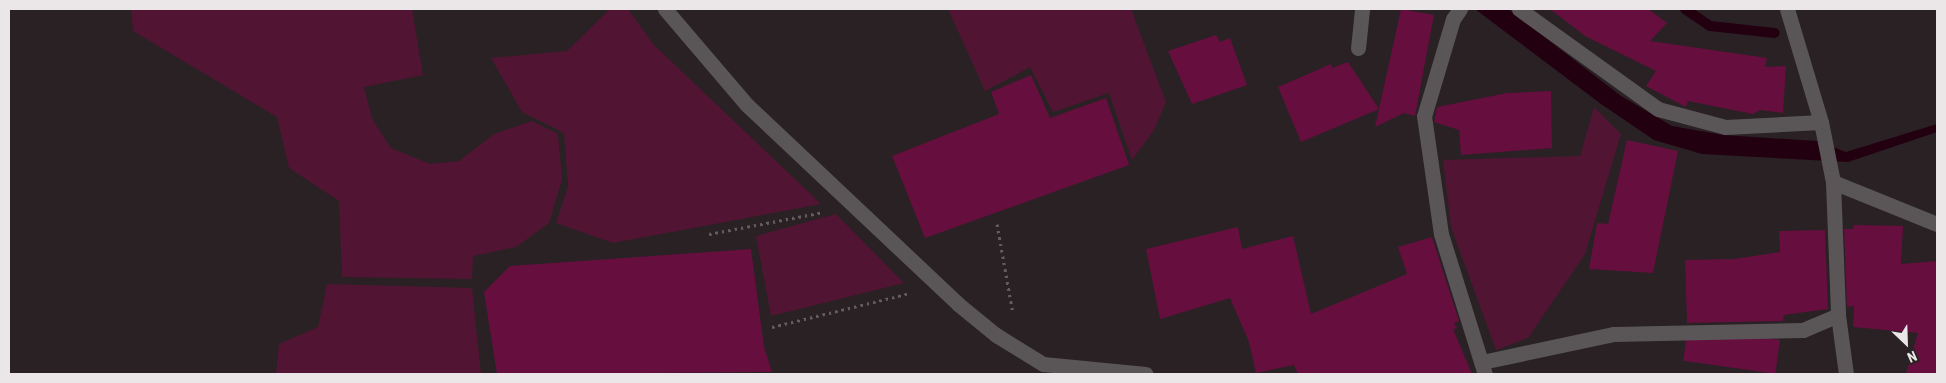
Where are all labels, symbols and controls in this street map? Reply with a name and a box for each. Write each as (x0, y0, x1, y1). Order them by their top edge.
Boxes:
north arrow (1881, 318, 1931, 368)
text: N (1905, 348, 1919, 366)

